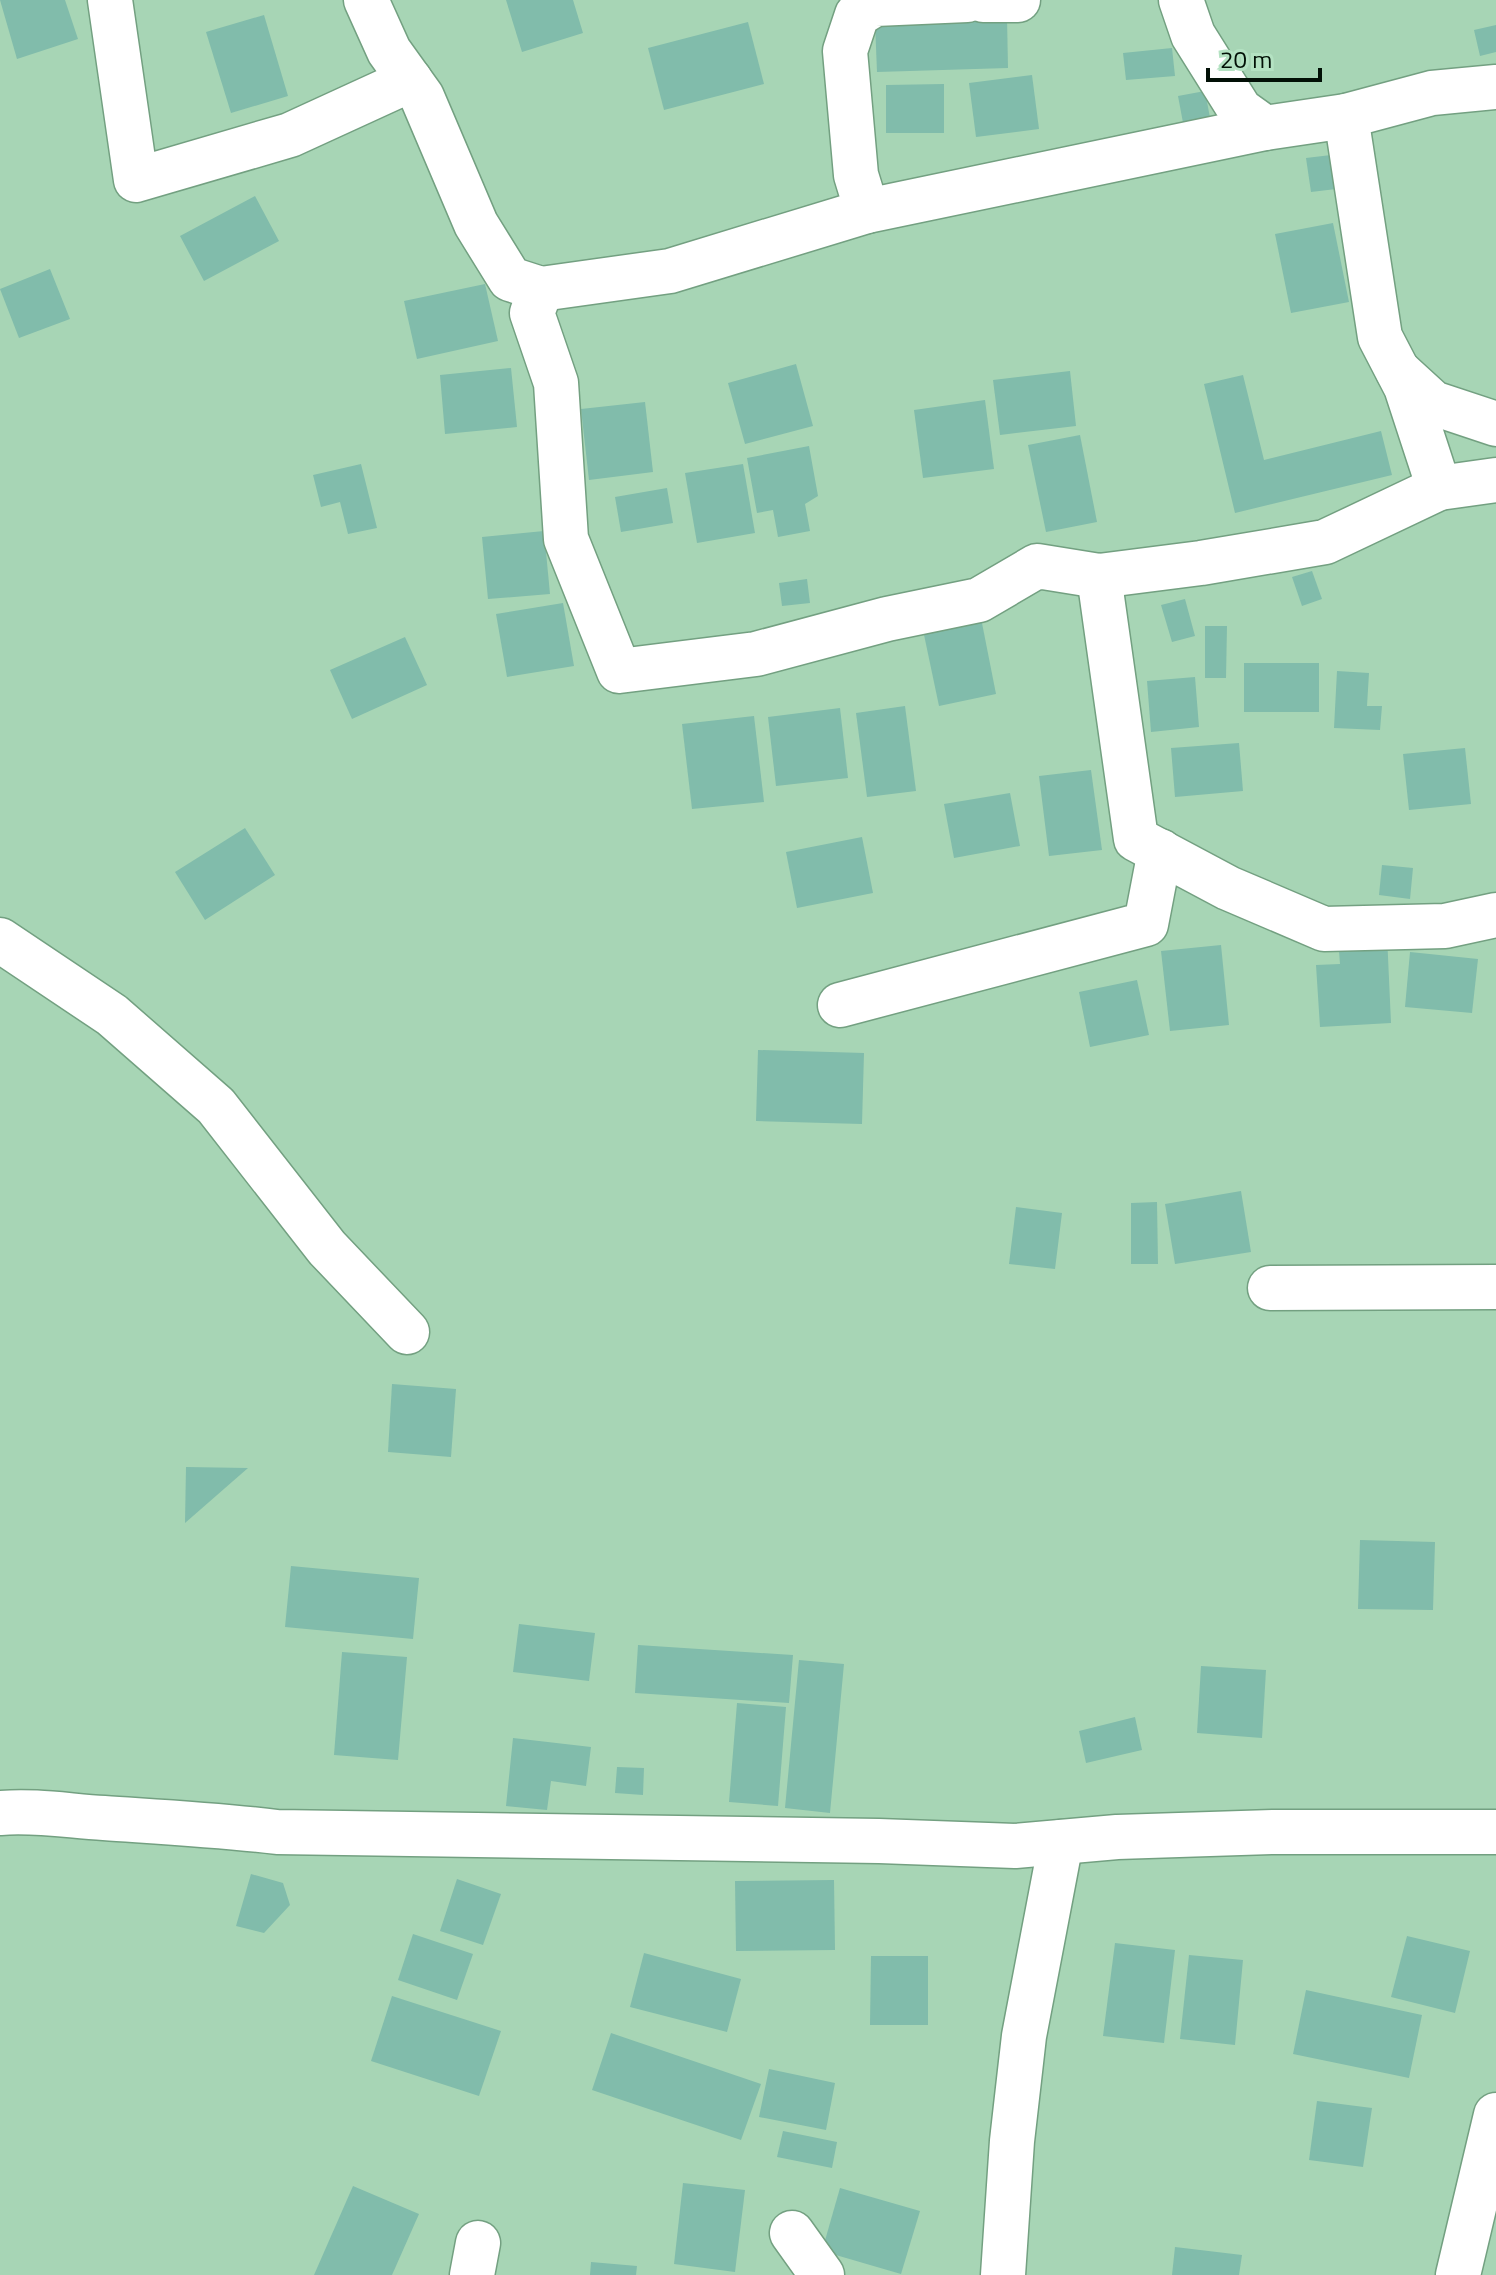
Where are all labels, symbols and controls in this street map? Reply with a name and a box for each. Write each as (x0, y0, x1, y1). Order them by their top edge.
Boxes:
scale bar (1208, 32, 1320, 82)
text: 20 m (1220, 41, 1272, 77)

